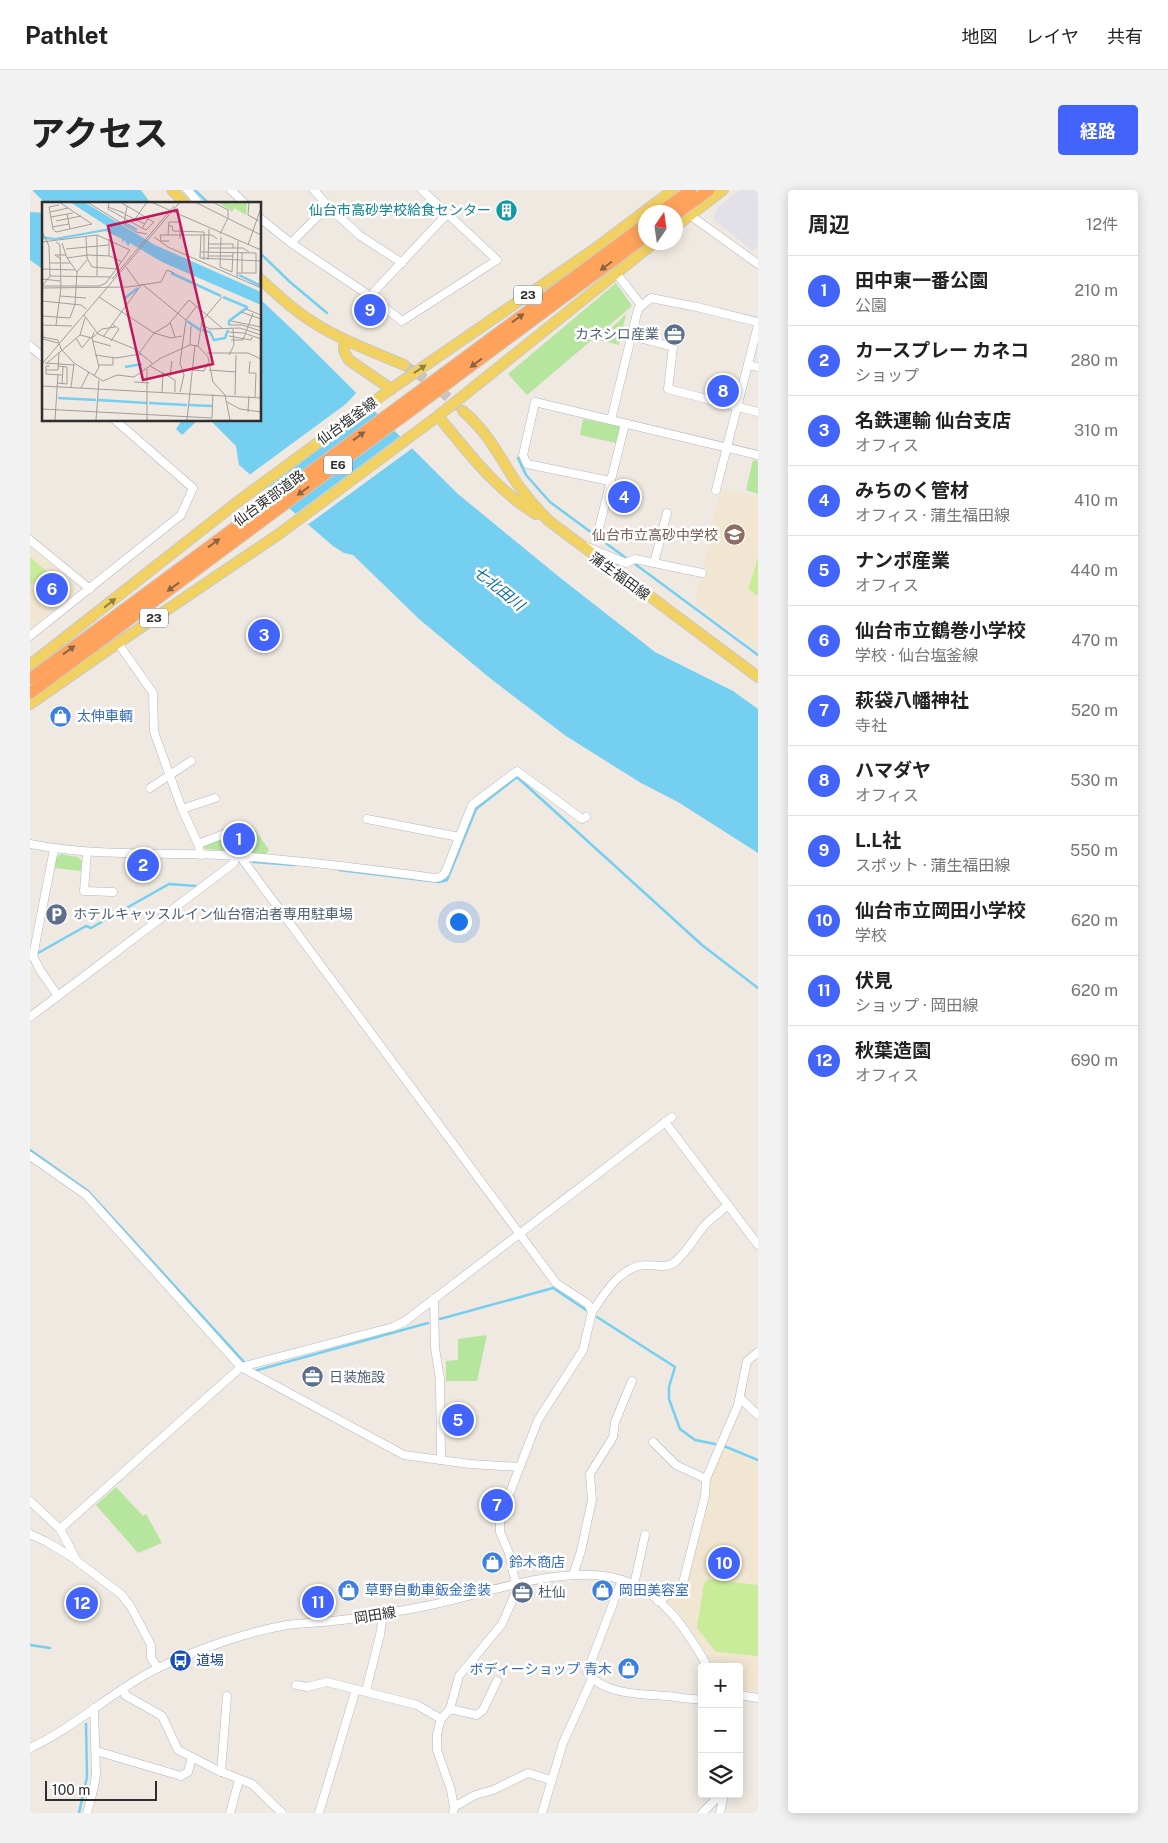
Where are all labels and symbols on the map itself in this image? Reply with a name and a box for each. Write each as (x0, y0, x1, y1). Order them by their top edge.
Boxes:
building icon: 仙台市高砂学校給食センター (495, 198, 519, 222)
inset map (42, 202, 261, 421)
place label: 仙台市高砂学校給食センター (309, 202, 491, 218)
north arrow (638, 205, 683, 250)
one-way arrow (600, 260, 613, 271)
road number: 23 (514, 286, 542, 304)
pin: 9 (354, 291, 386, 329)
one-way arrow (511, 314, 524, 324)
office icon: カネシロ産業 (663, 322, 687, 346)
place label: カネシロ産業 (575, 326, 659, 342)
one-way arrow (470, 357, 483, 368)
one-way arrow (413, 364, 427, 374)
pin: 8 (707, 372, 739, 410)
street label: 仙台塩釜線 (314, 394, 380, 448)
one-way arrow (352, 430, 365, 441)
road number: E6 (324, 456, 352, 474)
street label: 仙台東部道路 (230, 467, 308, 529)
pin: 4 (608, 478, 640, 516)
one-way arrow (297, 485, 310, 496)
school or university icon: 仙台市立高砂中学校 (722, 523, 746, 547)
place label: 仙台市立高砂中学校 (592, 527, 718, 543)
one-way arrow (207, 537, 220, 548)
street label: 蒲生福田線 (587, 549, 653, 603)
water label: 七北田川 (470, 563, 529, 615)
pin: 6 (36, 570, 68, 608)
one-way arrow (166, 582, 180, 592)
one-way arrow (103, 597, 116, 608)
road number: 23 (140, 608, 168, 628)
pin: 3 (248, 616, 280, 654)
one-way arrow (62, 644, 75, 655)
shop icon: 太伸車輌 (49, 704, 73, 728)
place label: 太伸車輌 (77, 708, 133, 724)
pin: 1 (223, 820, 255, 858)
pin: 2 (127, 846, 159, 884)
parking icon: ホテルキャッスルイン仙台宿泊者専用駐車場 (45, 902, 69, 926)
place label: ホテルキャッスルイン仙台宿泊者専用駐車場 (73, 906, 353, 922)
your location (446, 909, 472, 935)
office icon: 日装施設 (301, 1365, 325, 1389)
place label: 日装施設 (329, 1369, 385, 1385)
pin: 5 (442, 1401, 474, 1439)
pin: 7 (481, 1486, 513, 1524)
pin: 10 (708, 1544, 740, 1582)
shop icon: 鈴木商店 (481, 1550, 505, 1574)
place label: 鈴木商店 (509, 1554, 565, 1570)
shop icon: 草野自動車鈑金塗装 (337, 1578, 361, 1602)
shop icon: 岡田美容室 (591, 1578, 615, 1602)
office icon: 杜仙 (510, 1580, 534, 1604)
place label: 草野自動車鈑金塗装 (365, 1582, 491, 1598)
place label: 岡田美容室 (619, 1582, 689, 1598)
pin: 11 (302, 1583, 334, 1621)
pin: 12 (66, 1584, 98, 1622)
place label: 杜仙 (538, 1584, 566, 1600)
street label: 岡田線 (353, 1604, 397, 1626)
bus stop icon: 道場 (168, 1648, 192, 1672)
place label: 道場 (196, 1652, 224, 1668)
shop icon: ボディーショップ 青木 (616, 1657, 640, 1681)
place label: ボディーショップ 青木 (470, 1661, 612, 1677)
scale bar (45, 1778, 158, 1801)

